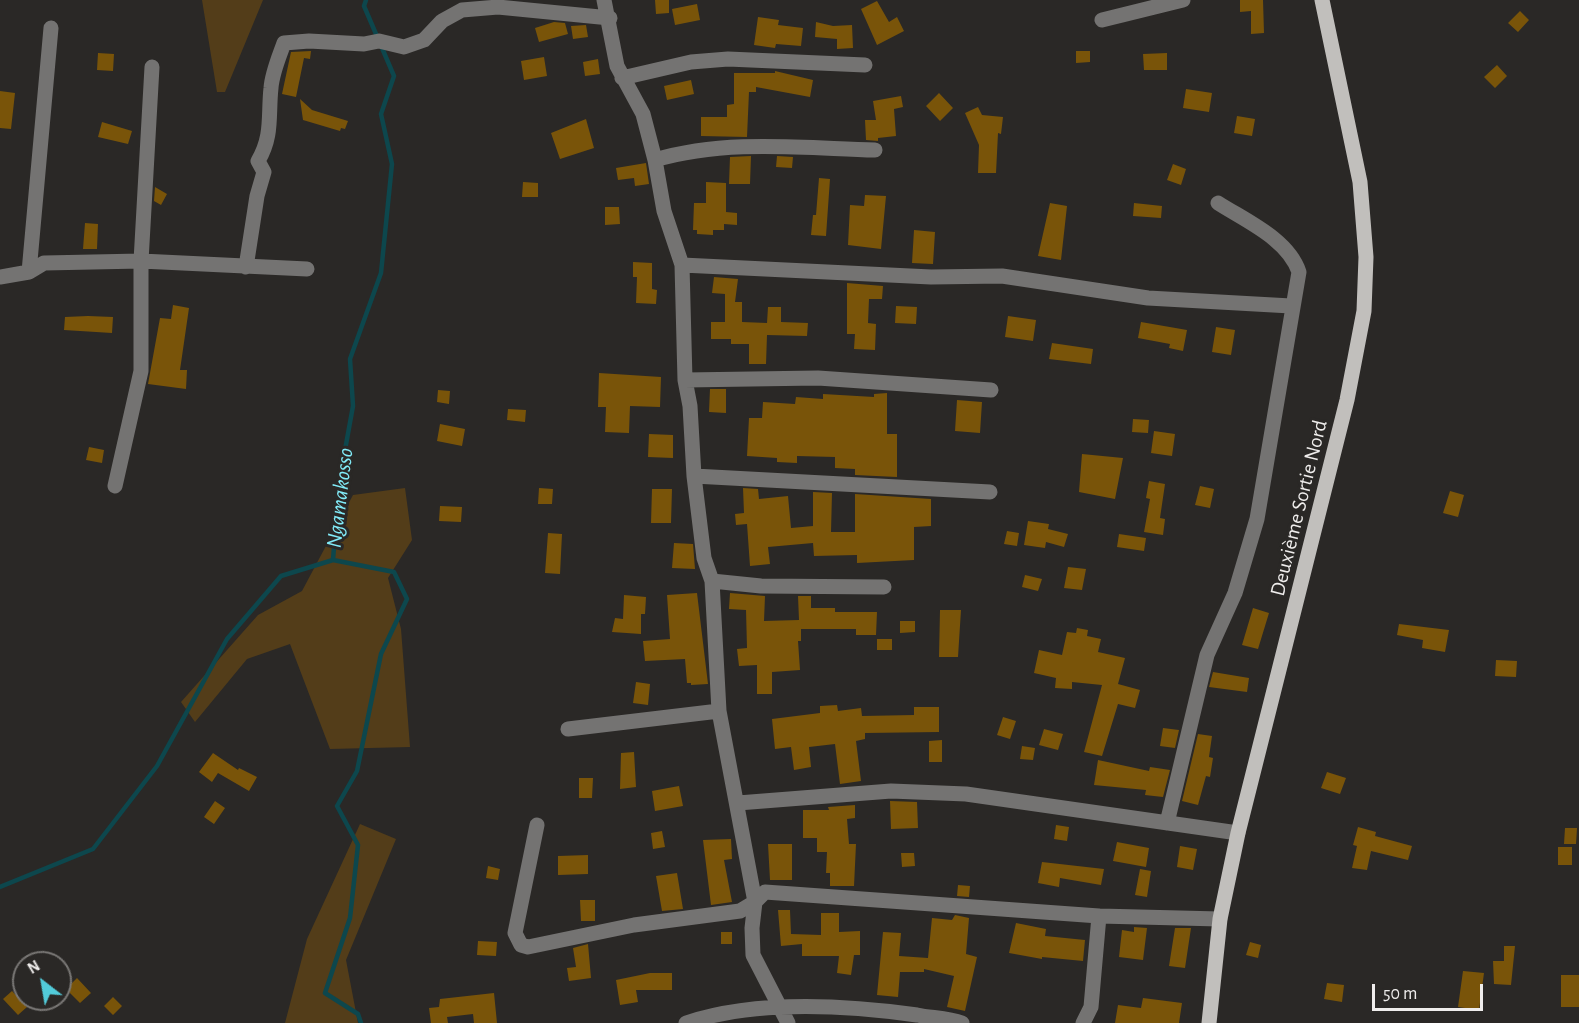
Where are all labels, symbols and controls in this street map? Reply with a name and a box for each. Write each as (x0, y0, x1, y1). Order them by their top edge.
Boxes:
street label: Deuxième Sortie Nord (1265, 417, 1333, 599)
water label: Ngamakosso (321, 446, 359, 550)
north arrow (12, 951, 72, 1011)
text: N (25, 958, 43, 977)
scale bar (1375, 972, 1486, 1010)
text: 50 m (1383, 985, 1417, 1003)

